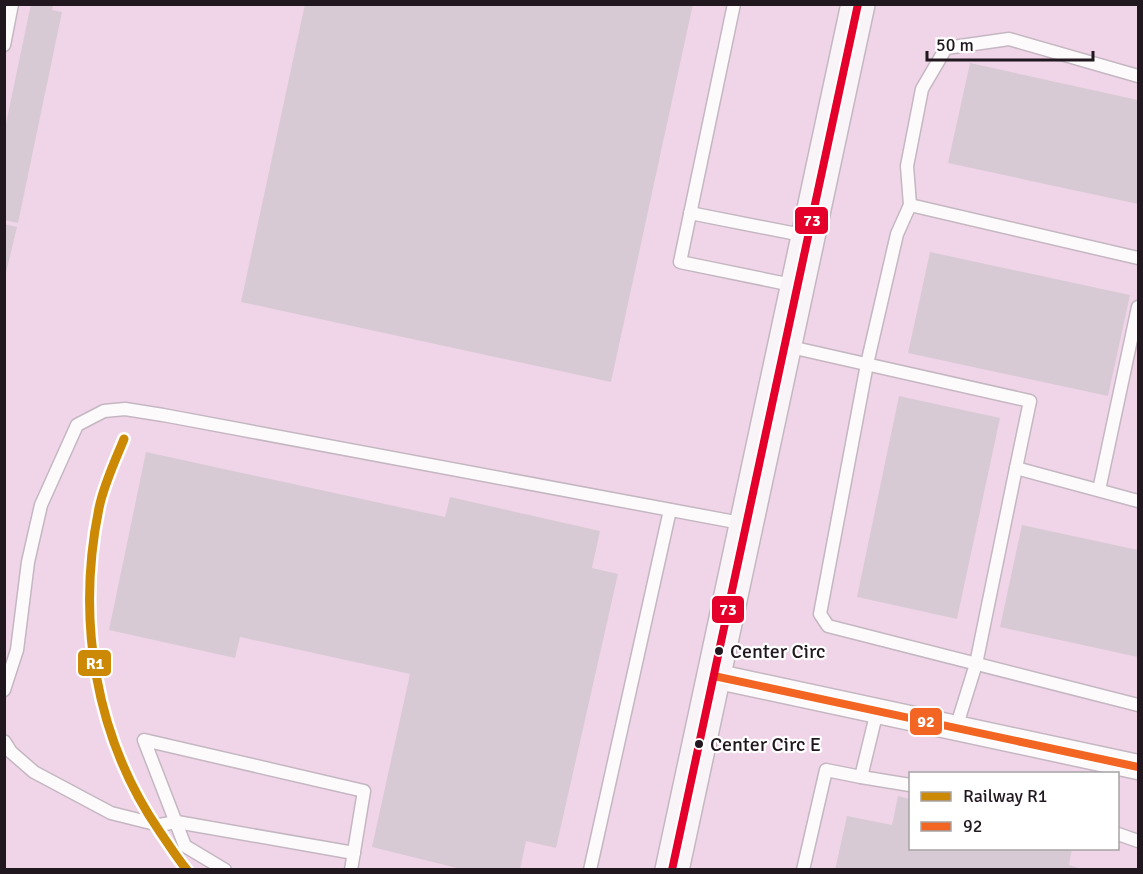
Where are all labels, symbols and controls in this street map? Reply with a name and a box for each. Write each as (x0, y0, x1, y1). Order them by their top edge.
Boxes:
scale bar (927, 24, 1094, 62)
text: 50 m (936, 34, 974, 56)
line badge: 73 (794, 206, 829, 235)
text: 73 (803, 211, 821, 231)
line badge: 73 (711, 595, 745, 624)
text: 73 (719, 600, 737, 620)
place label: Center Circ (730, 639, 825, 664)
marker: Center Circ (713, 645, 725, 657)
line badge: R1 (77, 649, 112, 677)
text: R1 (86, 654, 105, 674)
line badge: 92 (909, 707, 943, 736)
text: 92 (917, 712, 935, 732)
place label: Center Circ E (710, 732, 821, 757)
marker: Center Circ E (693, 738, 705, 750)
legend (909, 772, 1119, 850)
text: Railway R1 (963, 785, 1048, 807)
text: 92 (963, 815, 982, 837)

